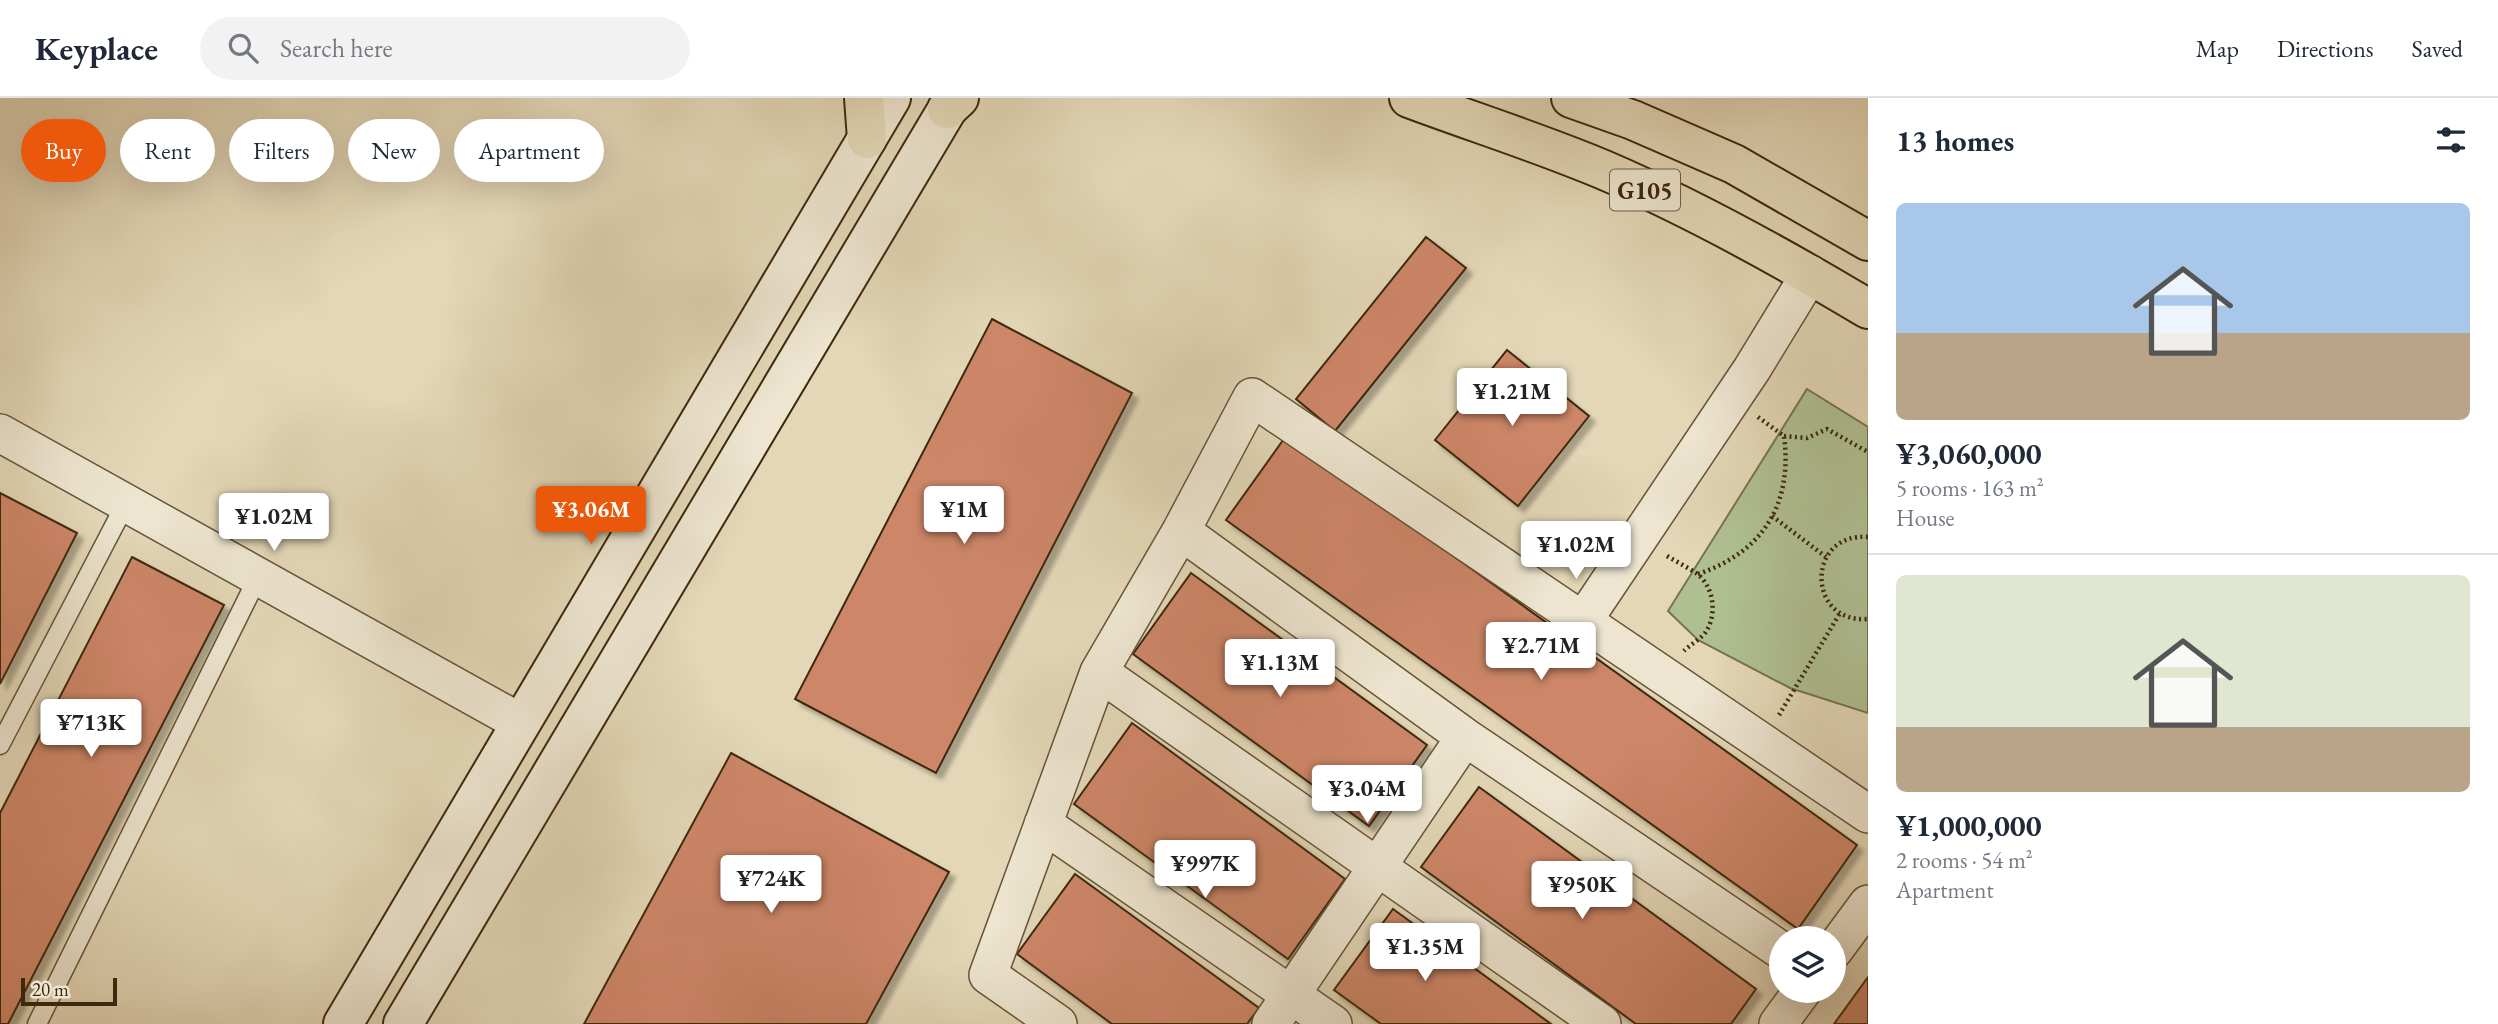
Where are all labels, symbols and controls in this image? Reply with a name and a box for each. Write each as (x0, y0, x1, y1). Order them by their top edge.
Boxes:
search box (200, 17, 690, 80)
text: Keyplace (35, 27, 158, 70)
icon: search (224, 29, 262, 67)
text: Search here (280, 31, 393, 65)
text: Map (2196, 33, 2239, 64)
text: Directions (2277, 33, 2374, 64)
text: Saved (2412, 33, 2463, 64)
chip: Buy (21, 119, 106, 182)
chip: Rent (120, 119, 215, 182)
chip: Filters (229, 119, 334, 182)
chip: New (348, 119, 440, 182)
chip: Apartment (454, 119, 604, 182)
text: 13 homes (1896, 121, 2014, 160)
icon: filters (2432, 121, 2470, 159)
road number: G105 (1610, 170, 1680, 210)
icon: home (2120, 248, 2246, 374)
pin: ¥1.21M (1455, 368, 1569, 428)
text: ¥1.21M (1473, 376, 1551, 406)
text: ¥3,060,000 (1896, 434, 2042, 473)
text: 5 rooms · 163 m² (1896, 473, 2044, 503)
pin: ¥3.06M (534, 486, 648, 546)
pin: ¥1M (930, 486, 998, 546)
pin: ¥1.02M (217, 494, 331, 553)
text: ¥3.06M (552, 494, 630, 524)
text: ¥1M (940, 494, 988, 524)
text: ¥1.02M (235, 501, 313, 531)
text: House (1896, 503, 1955, 533)
pin: ¥1.02M (1519, 522, 1633, 581)
text: ¥1.02M (1537, 529, 1615, 559)
icon: home (2120, 620, 2246, 746)
pin: ¥2.71M (1484, 622, 1598, 682)
text: ¥2.71M (1502, 630, 1580, 660)
pin: ¥1.13M (1223, 640, 1337, 699)
text: ¥1.13M (1241, 647, 1319, 677)
pin: ¥713K (42, 700, 140, 759)
text: ¥713K (56, 707, 126, 737)
pin: ¥3.04M (1310, 766, 1424, 825)
text: ¥3.04M (1328, 773, 1406, 803)
text: ¥1,000,000 (1896, 806, 2042, 845)
pin: ¥997K (1156, 840, 1254, 900)
text: 2 rooms · 54 m² (1896, 845, 2033, 875)
text: ¥997K (1170, 848, 1240, 878)
pin: ¥724K (722, 856, 820, 915)
pin: ¥950K (1533, 862, 1631, 921)
text: ¥724K (736, 863, 806, 893)
text: ¥950K (1547, 869, 1617, 899)
text: Apartment (1896, 875, 1994, 905)
pin: ¥1.35M (1368, 924, 1482, 983)
map controls (1769, 926, 1846, 1003)
button: layers (1769, 926, 1846, 1003)
text: ¥1.35M (1386, 931, 1464, 961)
scale bar (21, 975, 117, 1007)
text: 20 m (32, 977, 69, 1002)

